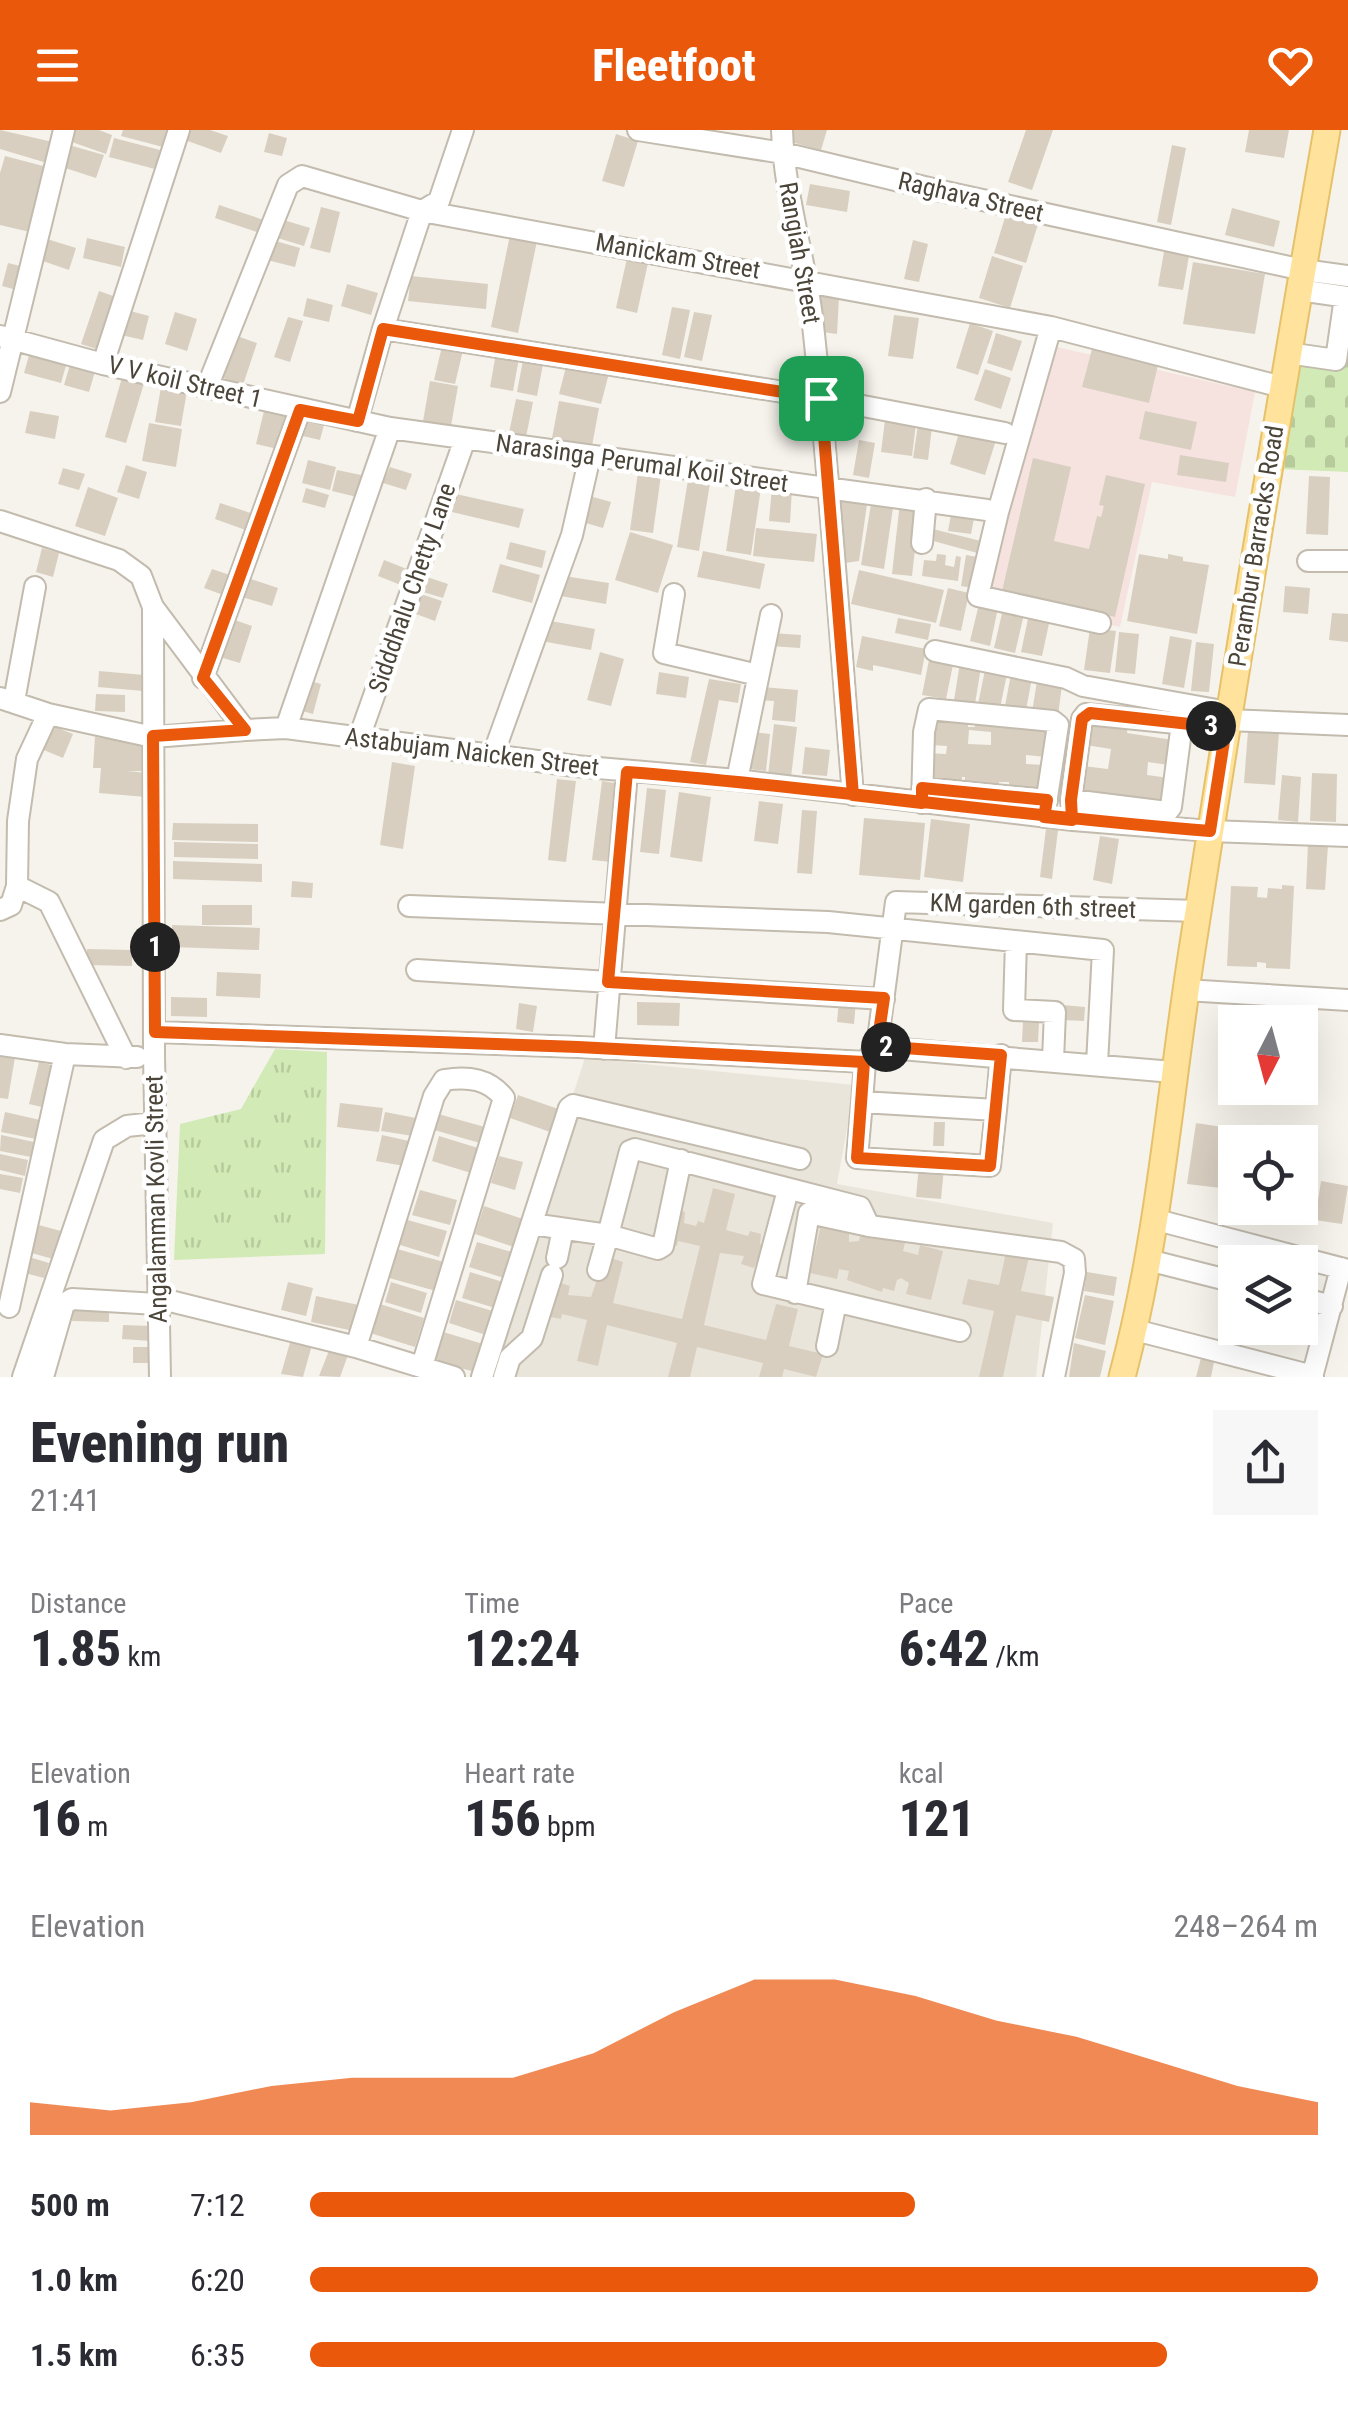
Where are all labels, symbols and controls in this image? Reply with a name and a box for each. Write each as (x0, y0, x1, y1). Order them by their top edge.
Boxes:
icon: menu (30, 38, 85, 93)
icon: heart (1263, 38, 1318, 93)
text: Fleetfoot (592, 39, 756, 92)
street label: Raghava Street (896, 166, 1046, 228)
street label: Rangiah Street (773, 180, 827, 326)
street label: Manickam Street (593, 227, 763, 285)
street label: V V koil Street 1 (105, 350, 265, 414)
pin (779, 356, 864, 441)
icon: arrive (794, 371, 849, 426)
street label: Perambur Barracks Road (1223, 423, 1289, 669)
street label: Narasinga Perumal Koil Street (494, 428, 790, 498)
street label: Sidddhalu Chetty Lane (362, 479, 462, 697)
pin: 3 (1186, 701, 1236, 751)
text: 3 (1204, 709, 1218, 742)
street label: Astabujam Naicken Street (343, 722, 601, 782)
street label: KM garden 6th street (929, 888, 1137, 924)
pin: 1 (130, 922, 180, 972)
text: 1 (148, 930, 162, 963)
north arrow (1218, 1005, 1318, 1105)
map controls (1218, 1005, 1318, 1345)
pin: 2 (861, 1022, 911, 1072)
text: 2 (879, 1030, 893, 1063)
street label: Angalamman Kovli Street (139, 1075, 173, 1323)
button: locate (1218, 1125, 1318, 1225)
button: layers (1218, 1245, 1318, 1345)
button: share (1213, 1410, 1318, 1515)
text: Evening run (30, 1411, 289, 1475)
text: 21:41 (30, 1481, 101, 1519)
text: Distance (30, 1587, 127, 1620)
text: Time (464, 1587, 520, 1620)
text: Pace (899, 1587, 954, 1620)
text: 1.85 (30, 1620, 121, 1678)
text: 12:24 (464, 1620, 580, 1678)
text: 6:42 (899, 1620, 989, 1678)
text: km (121, 1640, 161, 1673)
text: /km (989, 1640, 1040, 1673)
text: Elevation (30, 1757, 131, 1790)
text: Heart rate (464, 1757, 575, 1790)
text: kcal (899, 1757, 944, 1790)
text: 16 (30, 1790, 81, 1848)
text: 156 (464, 1790, 541, 1848)
text: 121 (899, 1790, 975, 1848)
text: m (81, 1810, 108, 1843)
text: bpm (541, 1810, 596, 1843)
text: Elevation (30, 1907, 145, 1945)
text: 248–264 m (1173, 1907, 1318, 1945)
text: 500 m (30, 2186, 110, 2224)
text: 7:12 (190, 2186, 245, 2224)
text: 1.0 km (30, 2261, 118, 2299)
text: 6:20 (190, 2261, 245, 2299)
text: 1.5 km (30, 2336, 118, 2374)
text: 6:35 (190, 2336, 245, 2374)

